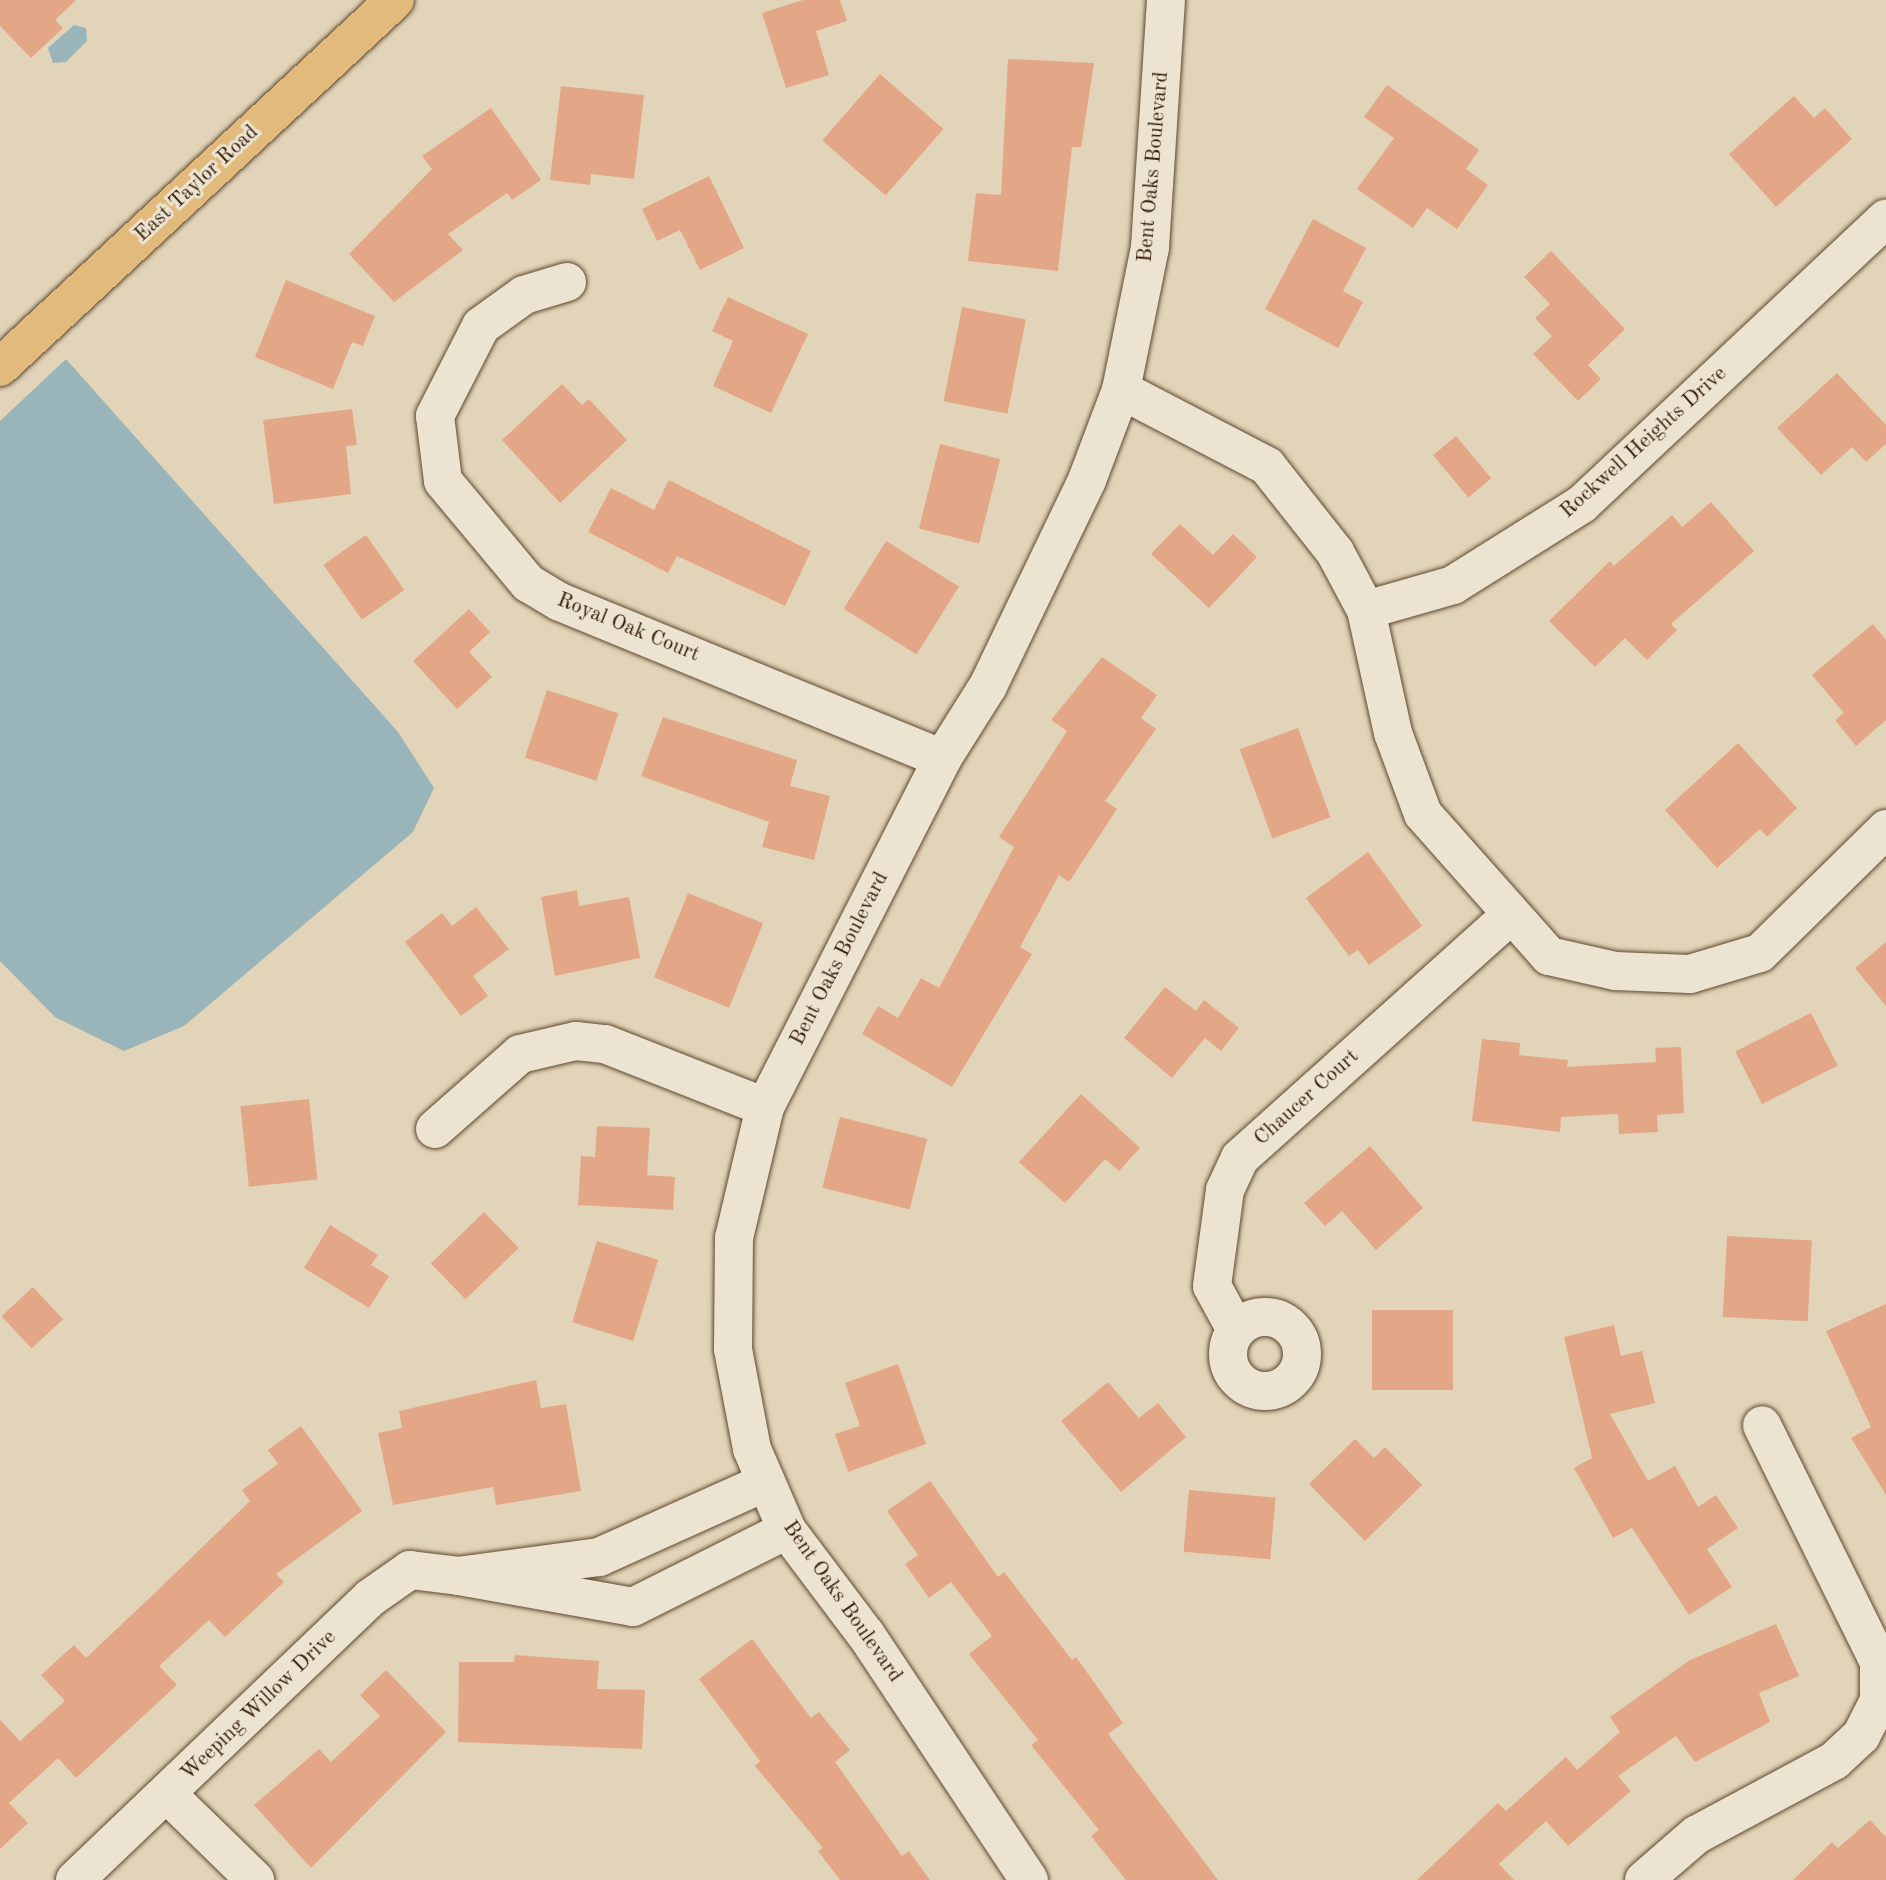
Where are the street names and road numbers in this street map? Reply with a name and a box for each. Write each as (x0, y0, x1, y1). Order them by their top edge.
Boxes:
street label: Bent Oaks Boulevard (1133, 70, 1175, 264)
street label: East Taylor Road (130, 120, 264, 248)
street label: Rockwell Heights Drive (1556, 362, 1732, 524)
street label: Royal Oak Court (553, 588, 703, 668)
street label: Bent Oaks Boulevard (785, 868, 895, 1050)
street label: Chaucer Court (1250, 1044, 1364, 1152)
street label: Bent Oaks Boulevard (777, 1516, 907, 1688)
street label: Weeping Willow Drive (176, 1625, 342, 1787)

